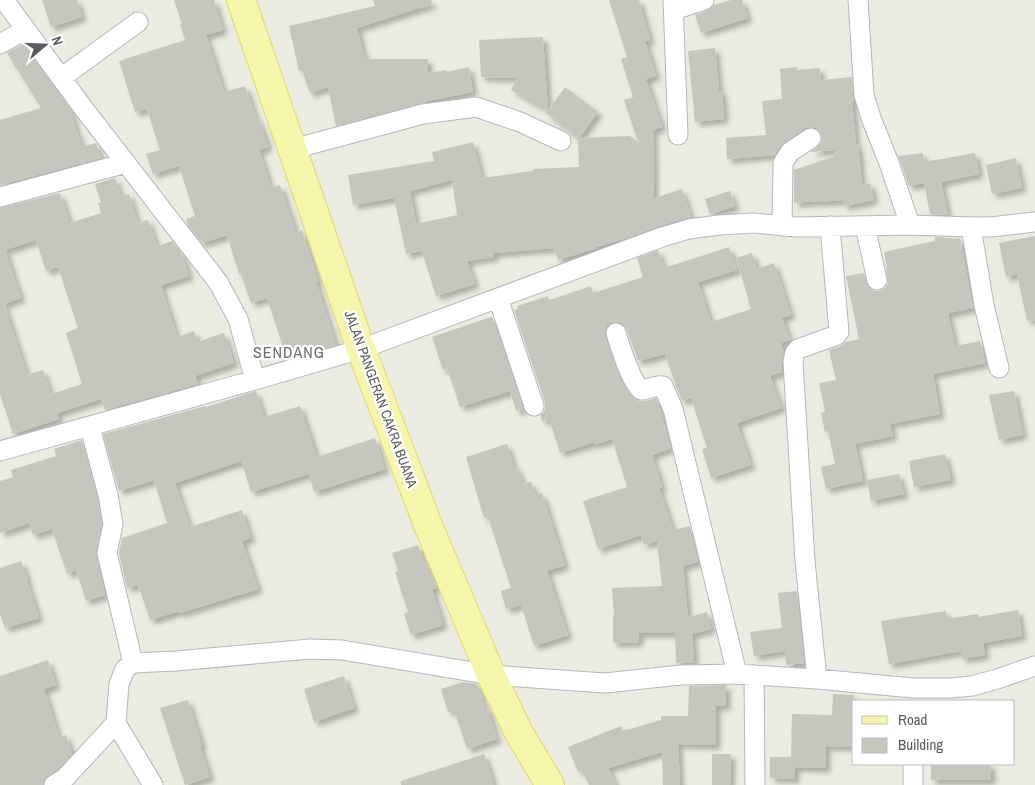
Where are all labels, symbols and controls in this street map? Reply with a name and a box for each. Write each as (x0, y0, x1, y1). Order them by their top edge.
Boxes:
north arrow (20, 20, 70, 70)
text: N (47, 34, 67, 48)
street label: JALAN PANGERAN CAKRA BUANA (340, 308, 422, 490)
district label: SENDANG (253, 341, 325, 363)
legend (852, 700, 1015, 765)
text: Road (898, 709, 927, 730)
text: Building (898, 734, 943, 755)

